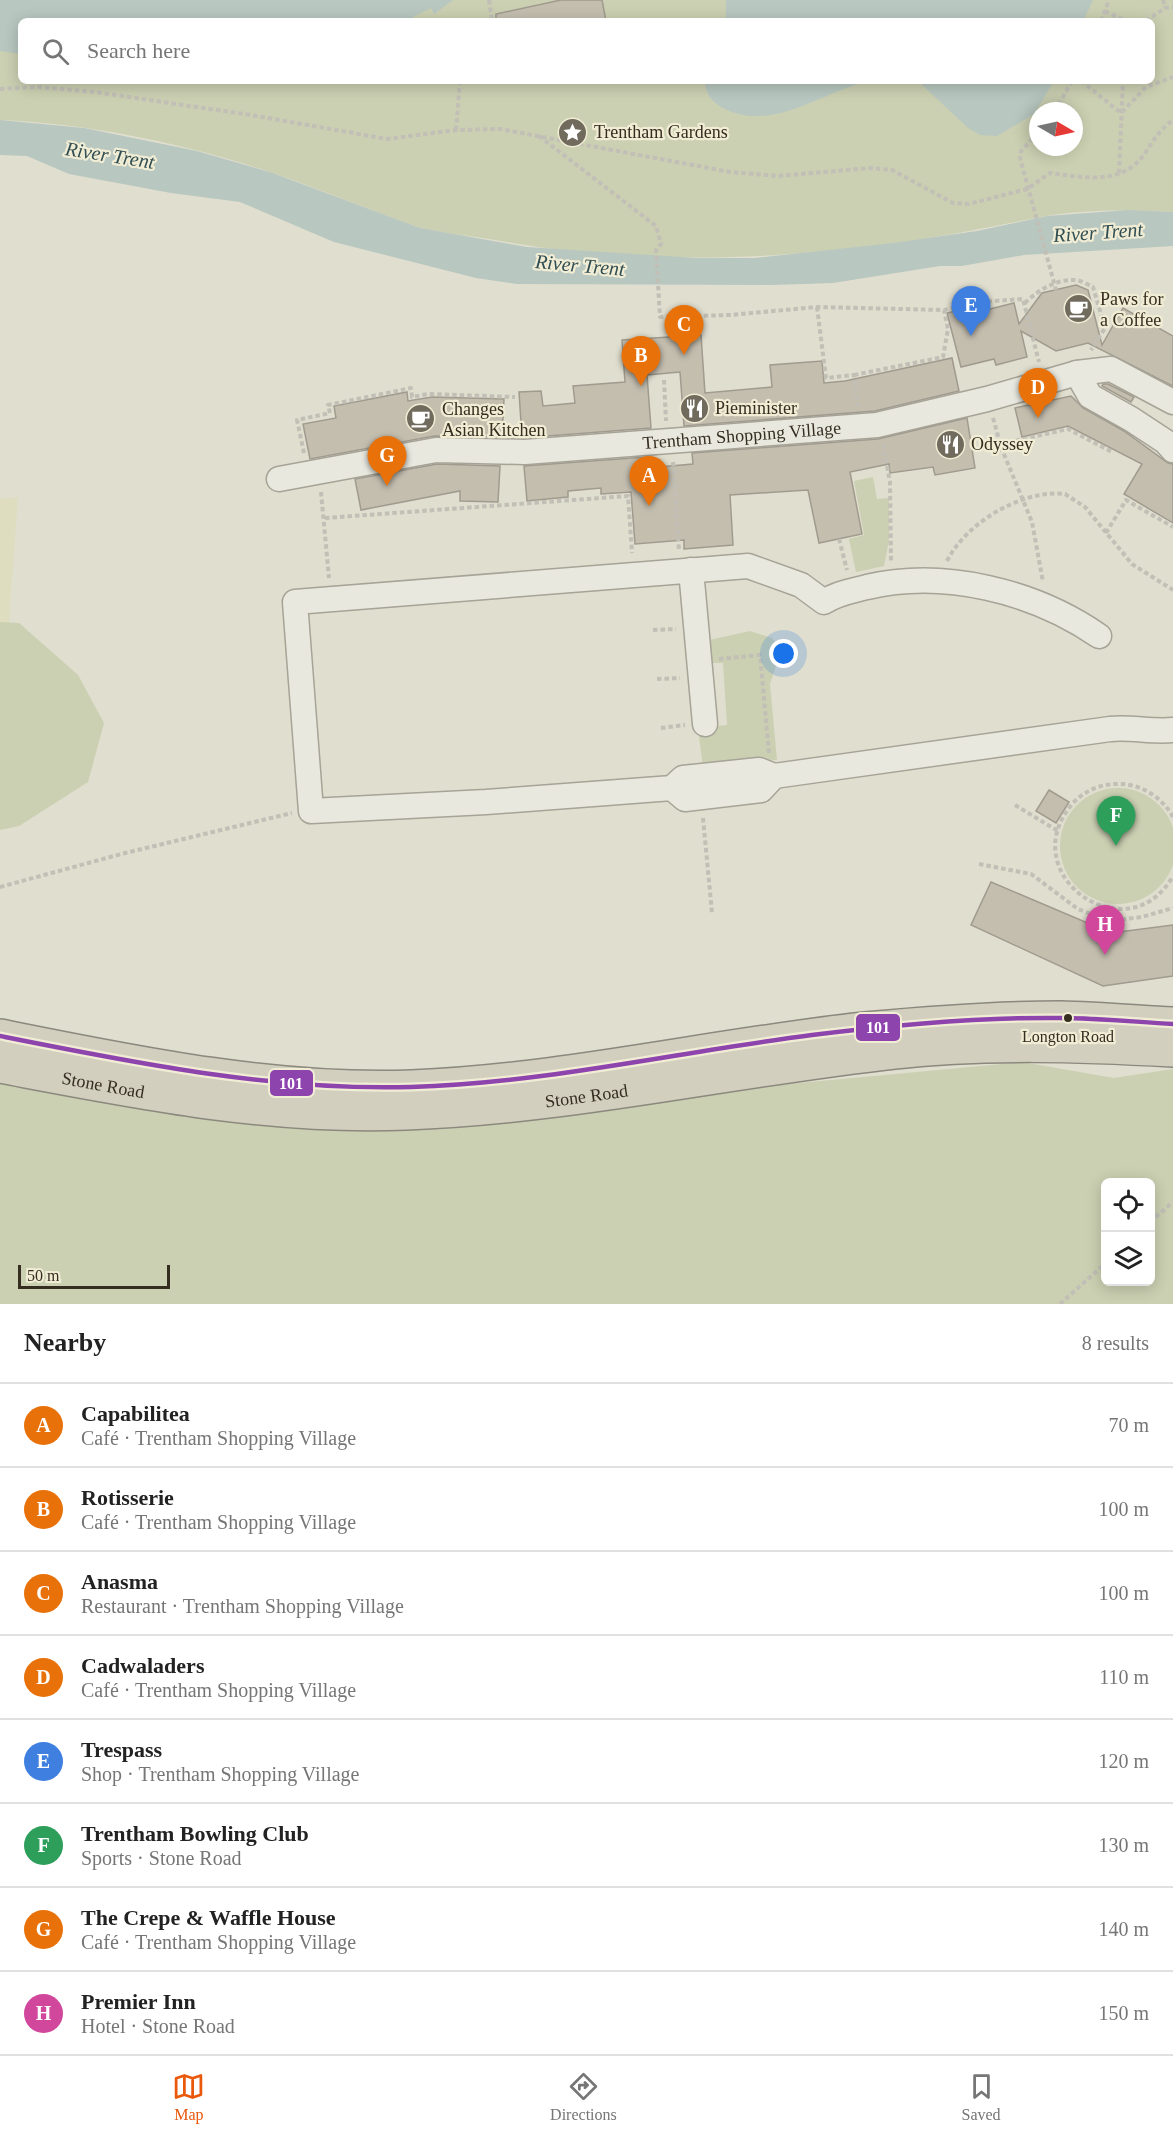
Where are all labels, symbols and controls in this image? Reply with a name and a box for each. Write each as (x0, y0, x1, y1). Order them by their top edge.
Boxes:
search box (18, 18, 1155, 84)
icon: search (39, 35, 72, 68)
text: Search here (87, 38, 190, 63)
north arrow (1029, 102, 1083, 156)
place icon: Trentham Gardens (557, 116, 589, 148)
place label: Trentham Gardens (594, 122, 728, 142)
water label: River Trent (63, 137, 157, 173)
water label: River Trent (1051, 218, 1144, 246)
water label: River Trent (533, 250, 626, 280)
pin: E (952, 286, 990, 336)
place label: Paws for a Coffee (1100, 289, 1164, 330)
cafe icon: Paws for a Coffee (1063, 293, 1095, 325)
pin: C (664, 306, 704, 355)
pin: B (622, 336, 660, 386)
pin: D (1018, 368, 1058, 418)
restaurant icon: Pieminister (678, 392, 710, 424)
place label: Pieminister (715, 398, 797, 418)
place label: Changes Asian Kitchen (442, 399, 545, 440)
cafe icon: Changes Asian Kitchen (405, 403, 437, 435)
street label: Trentham Shopping Village (642, 418, 842, 453)
restaurant icon: Odyssey (934, 428, 966, 460)
place label: Odyssey (971, 434, 1033, 454)
pin: G (368, 436, 406, 486)
pin: A (630, 456, 668, 506)
your location (769, 639, 798, 668)
pin: F (1096, 796, 1136, 846)
pin: H (1086, 906, 1124, 955)
marker: Longton Road (1062, 1012, 1074, 1024)
line badge: 101 (855, 1013, 901, 1042)
text: 101 (866, 1019, 890, 1036)
place label: Longton Road (1022, 1028, 1114, 1046)
street label: Stone Road (60, 1068, 146, 1102)
line badge: 101 (269, 1069, 314, 1097)
text: 101 (279, 1075, 303, 1092)
street label: Stone Road (544, 1080, 629, 1111)
map controls (1101, 1178, 1155, 1286)
button: locate (1101, 1178, 1155, 1232)
button: layers (1101, 1232, 1155, 1286)
scale bar (18, 1262, 170, 1290)
text: 50 m (27, 1267, 59, 1284)
text: Nearby (24, 1328, 106, 1357)
text: 8 results (1082, 1332, 1149, 1354)
text: Capabilitea (81, 1401, 190, 1426)
text: A (36, 1414, 51, 1436)
text: 70 m (1108, 1414, 1149, 1436)
text: Café · Trentham Shopping Village (81, 1427, 356, 1449)
text: Rotisserie (81, 1485, 174, 1510)
text: B (37, 1498, 50, 1520)
text: 100 m (1098, 1498, 1149, 1520)
text: Café · Trentham Shopping Village (81, 1511, 356, 1533)
text: Anasma (81, 1569, 158, 1594)
text: C (36, 1582, 51, 1604)
text: 100 m (1098, 1582, 1149, 1604)
text: Restaurant · Trentham Shopping Village (81, 1595, 404, 1617)
text: Cadwaladers (81, 1653, 204, 1678)
text: D (36, 1666, 51, 1688)
text: 110 m (1099, 1666, 1149, 1688)
text: Café · Trentham Shopping Village (81, 1679, 356, 1701)
text: Trespass (81, 1737, 162, 1762)
text: E (37, 1750, 50, 1772)
text: 120 m (1098, 1750, 1149, 1772)
text: Shop · Trentham Shopping Village (81, 1763, 359, 1785)
text: Trentham Bowling Club (81, 1821, 309, 1846)
text: F (37, 1834, 50, 1856)
text: 130 m (1098, 1834, 1149, 1856)
text: Sports · Stone Road (81, 1847, 242, 1869)
text: The Crepe & Waffle House (81, 1905, 336, 1930)
text: G (36, 1918, 51, 1940)
text: 140 m (1098, 1918, 1149, 1940)
text: Café · Trentham Shopping Village (81, 1931, 356, 1953)
text: Premier Inn (81, 1989, 196, 2014)
text: H (36, 2002, 51, 2024)
text: 150 m (1098, 2002, 1149, 2024)
text: Hotel · Stone Road (81, 2015, 235, 2037)
tab: Map (172, 2070, 205, 2124)
tab: Directions (550, 2070, 617, 2124)
tab: Saved (961, 2070, 1001, 2124)

